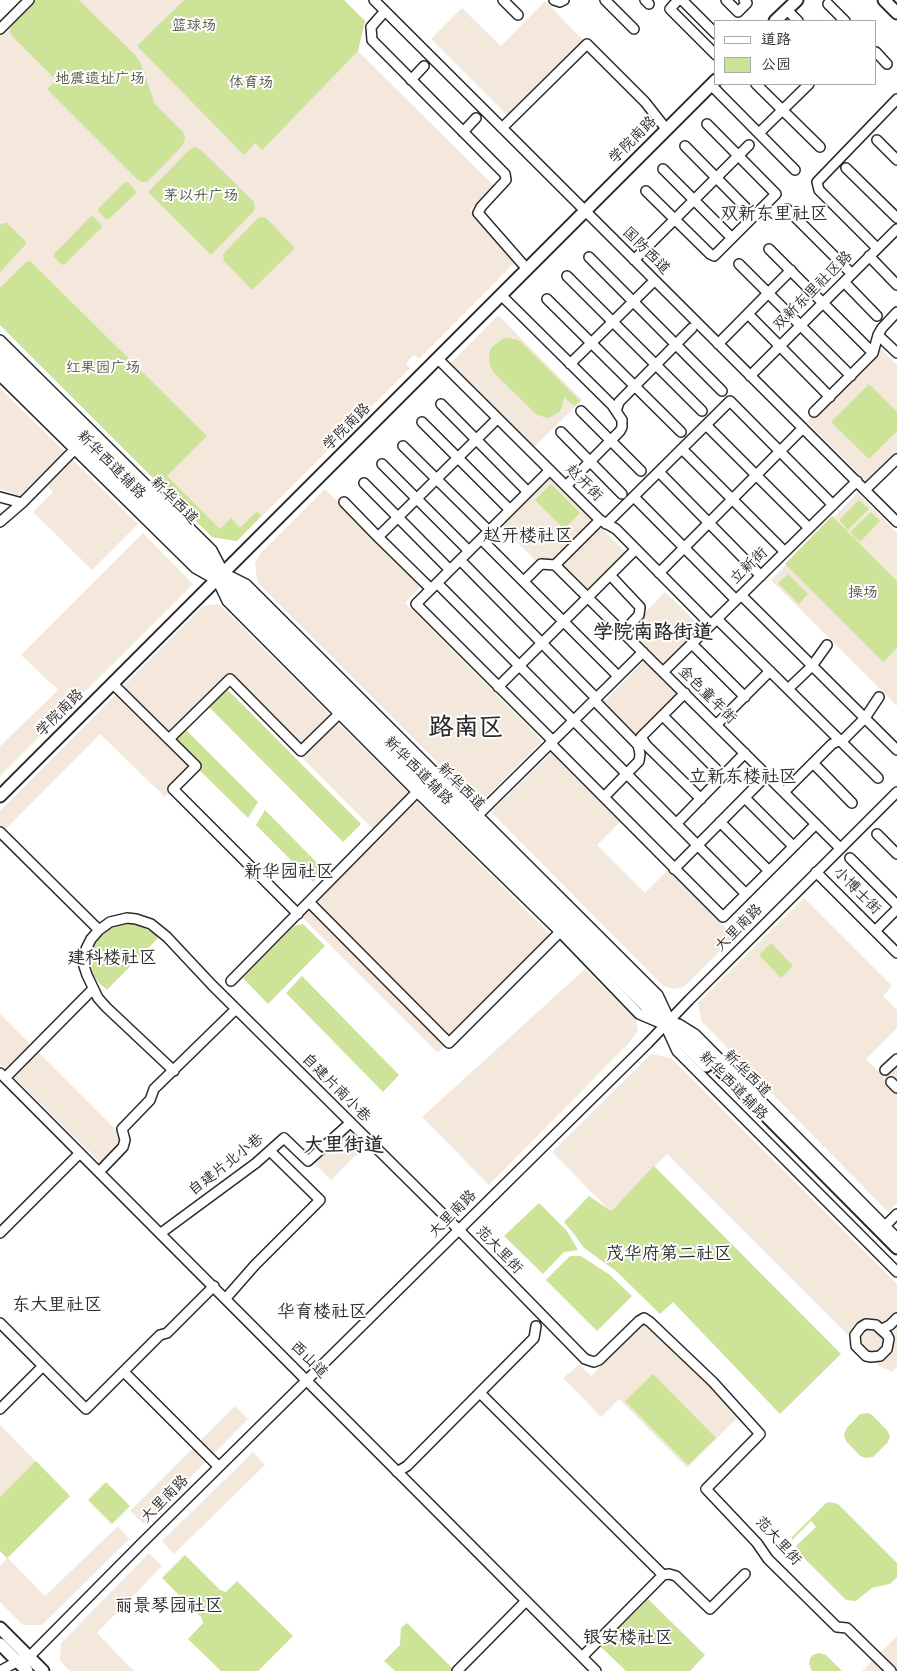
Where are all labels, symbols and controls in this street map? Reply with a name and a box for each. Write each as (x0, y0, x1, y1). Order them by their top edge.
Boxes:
park label: 篮球场 (172, 18, 216, 36)
legend (714, 20, 877, 85)
text: 道路 (761, 28, 791, 52)
text: 公园 (761, 53, 791, 77)
park label: 地震遗址广场 (55, 71, 145, 89)
park label: 体育场 (229, 75, 273, 93)
street label: 学院南路 (606, 113, 662, 169)
park label: 茅以升广场 (164, 188, 238, 206)
district label: 双新东里社区 (720, 205, 828, 227)
street label: 国防西道 (617, 224, 673, 280)
street label: 双新东里社区路 (771, 249, 857, 335)
park label: 红果园广场 (66, 360, 140, 378)
street label: 学院南路 (320, 400, 376, 456)
street label: 新华西道辅路 (72, 428, 148, 504)
street label: 赵开街 (561, 462, 605, 506)
street label: 新华西道 (145, 474, 201, 530)
district label: 赵开楼社区 (483, 527, 573, 549)
street label: 立新街 (728, 545, 772, 589)
park label: 操场 (848, 585, 878, 603)
district label: 学院南路街道 (593, 623, 713, 647)
street label: 金色童年街 (673, 663, 739, 729)
street label: 学院南路 (33, 686, 89, 742)
district label: 路南区 (429, 716, 503, 746)
street label: 新华西道辅路 (379, 734, 455, 810)
street label: 新华西道 (432, 760, 488, 816)
district label: 立新东楼社区 (689, 768, 797, 790)
district label: 新华园社区 (244, 863, 334, 885)
street label: 小博士街 (828, 864, 884, 920)
street label: 大里南路 (712, 901, 768, 957)
district label: 建科楼社区 (67, 949, 157, 971)
street label: 新华西道 (718, 1047, 774, 1103)
street label: 新华西道辅路 (694, 1049, 770, 1125)
street label: 自建片南小巷 (297, 1051, 373, 1127)
street label: 自建片北小巷 (186, 1131, 268, 1201)
district label: 大里街道 (304, 1136, 384, 1160)
street label: 大里南路 (426, 1187, 482, 1243)
street label: 范大里街 (471, 1223, 525, 1279)
district label: 茂华府第二社区 (606, 1245, 732, 1267)
district label: 东大里社区 (12, 1296, 102, 1318)
district label: 华育楼社区 (277, 1303, 367, 1325)
street label: 西山道 (286, 1339, 330, 1383)
street label: 大里南路 (138, 1472, 194, 1528)
street label: 范大里街 (750, 1514, 804, 1570)
district label: 丽景琴园社区 (115, 1597, 223, 1619)
district label: 银安楼社区 (583, 1629, 673, 1651)

